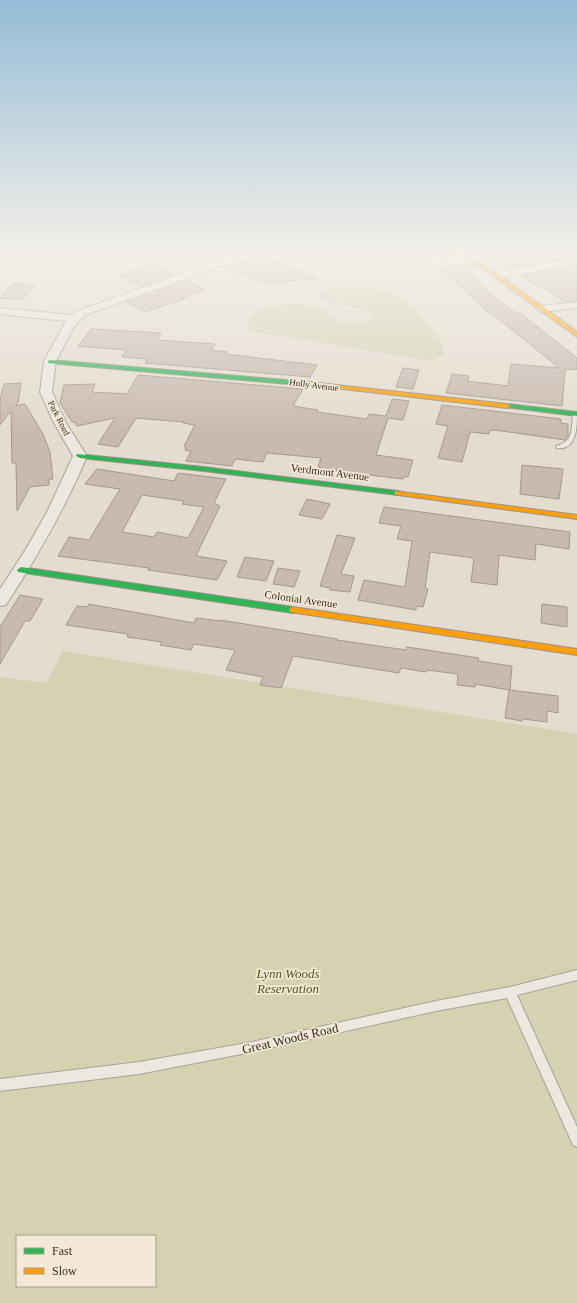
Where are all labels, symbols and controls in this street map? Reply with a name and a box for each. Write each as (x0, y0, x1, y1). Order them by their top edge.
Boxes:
street label: Holly Avenue (289, 377, 339, 393)
street label: Park Road (46, 399, 72, 438)
street label: Verdmont Avenue (290, 461, 370, 483)
street label: Colonial Avenue (264, 588, 338, 610)
park label: Lynn Woods Reservation (255, 966, 320, 996)
street label: Great Woods Road (240, 1020, 340, 1057)
legend (16, 1235, 156, 1287)
text: Fast (52, 1244, 73, 1258)
text: Slow (52, 1264, 77, 1278)

